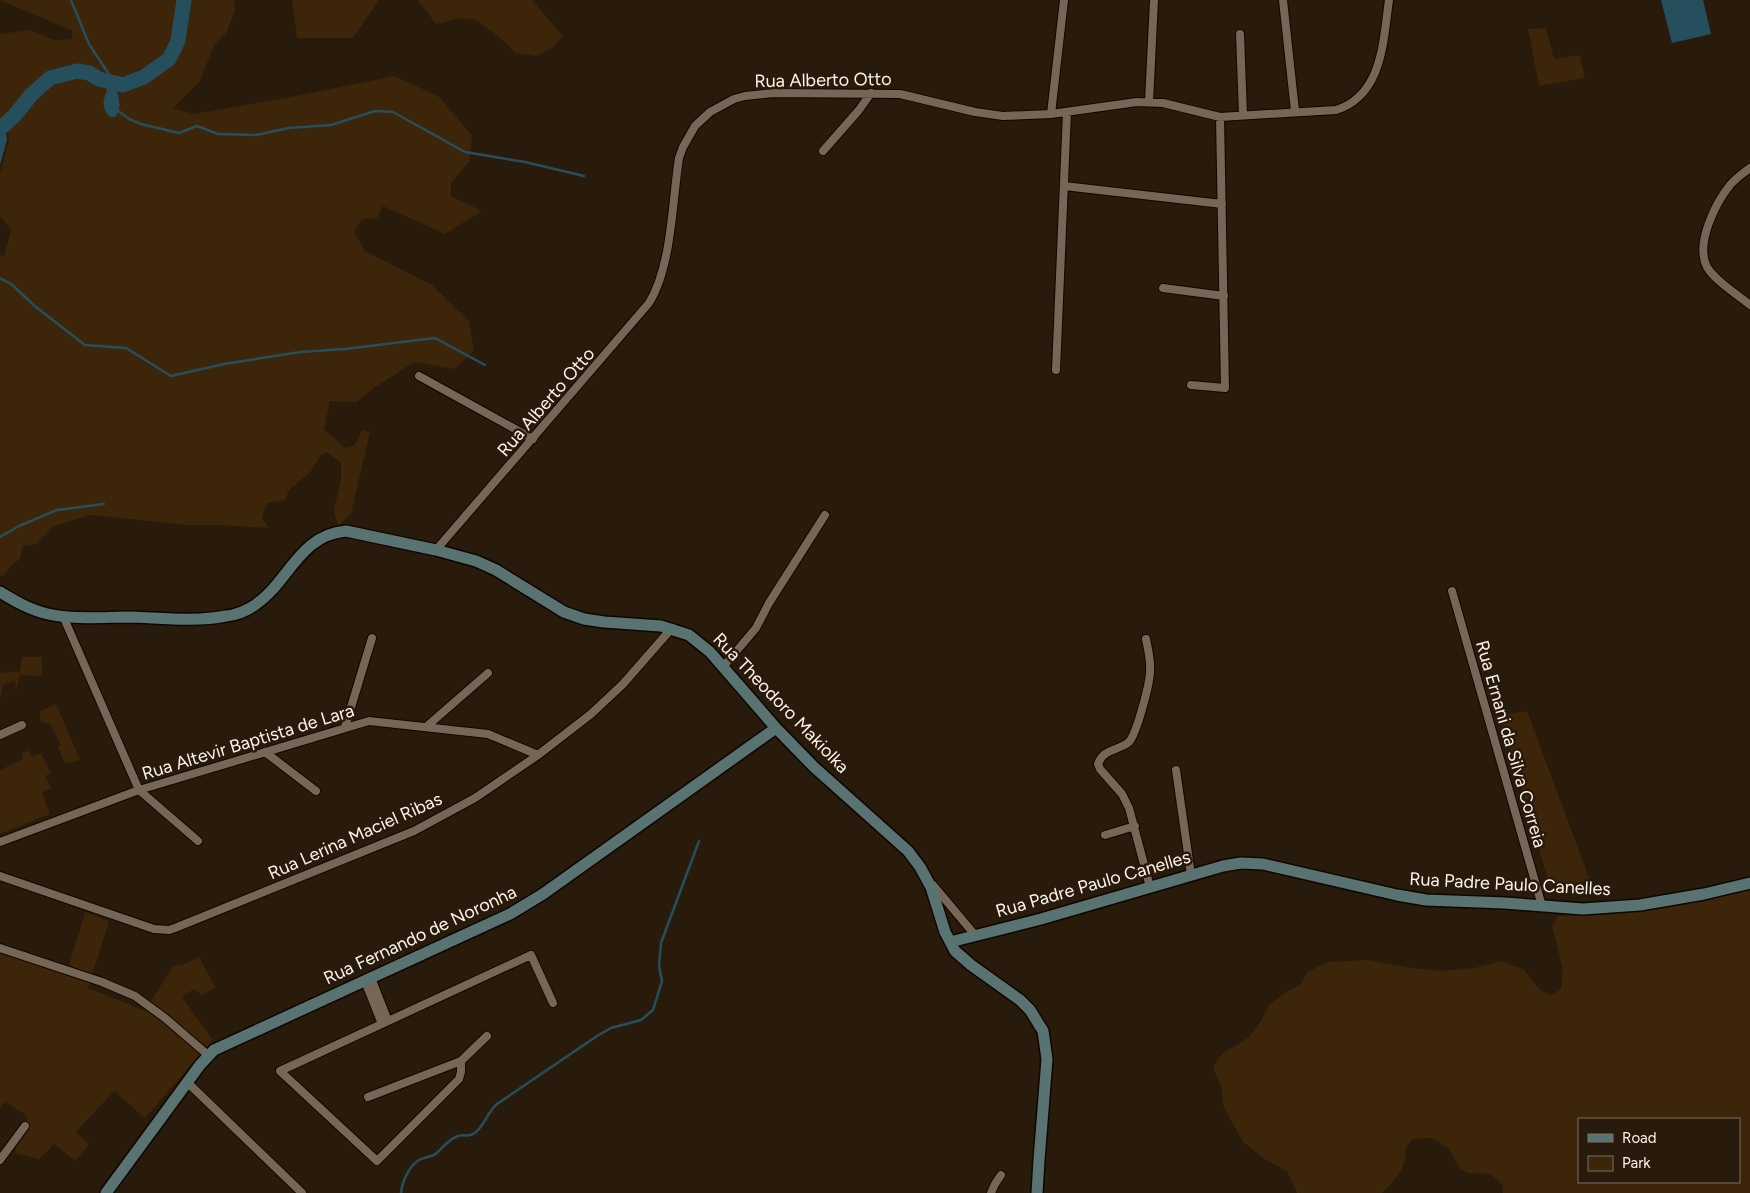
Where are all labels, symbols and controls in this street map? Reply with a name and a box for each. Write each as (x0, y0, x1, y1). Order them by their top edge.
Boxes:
street label: Rua Alberto Otto (754, 68, 892, 92)
street label: Rua Alberto Otto (493, 343, 599, 461)
street label: Rua Theodoro Makiolka (708, 628, 854, 778)
street label: Rua Ernani da Silva Correia (1471, 638, 1551, 850)
street label: Rua Altevir Baptista de Lara (139, 699, 357, 785)
street label: Rua Lerina Maciel Ribas (265, 788, 445, 884)
street label: Rua Padre Paulo Canelles (993, 846, 1193, 922)
street label: Rua Padre Paulo Canelles (1409, 868, 1611, 900)
street label: Rua Fernando de Noronha (320, 881, 520, 989)
legend (1578, 1118, 1740, 1183)
text: Road (1622, 1129, 1657, 1147)
text: Park (1622, 1154, 1651, 1172)

